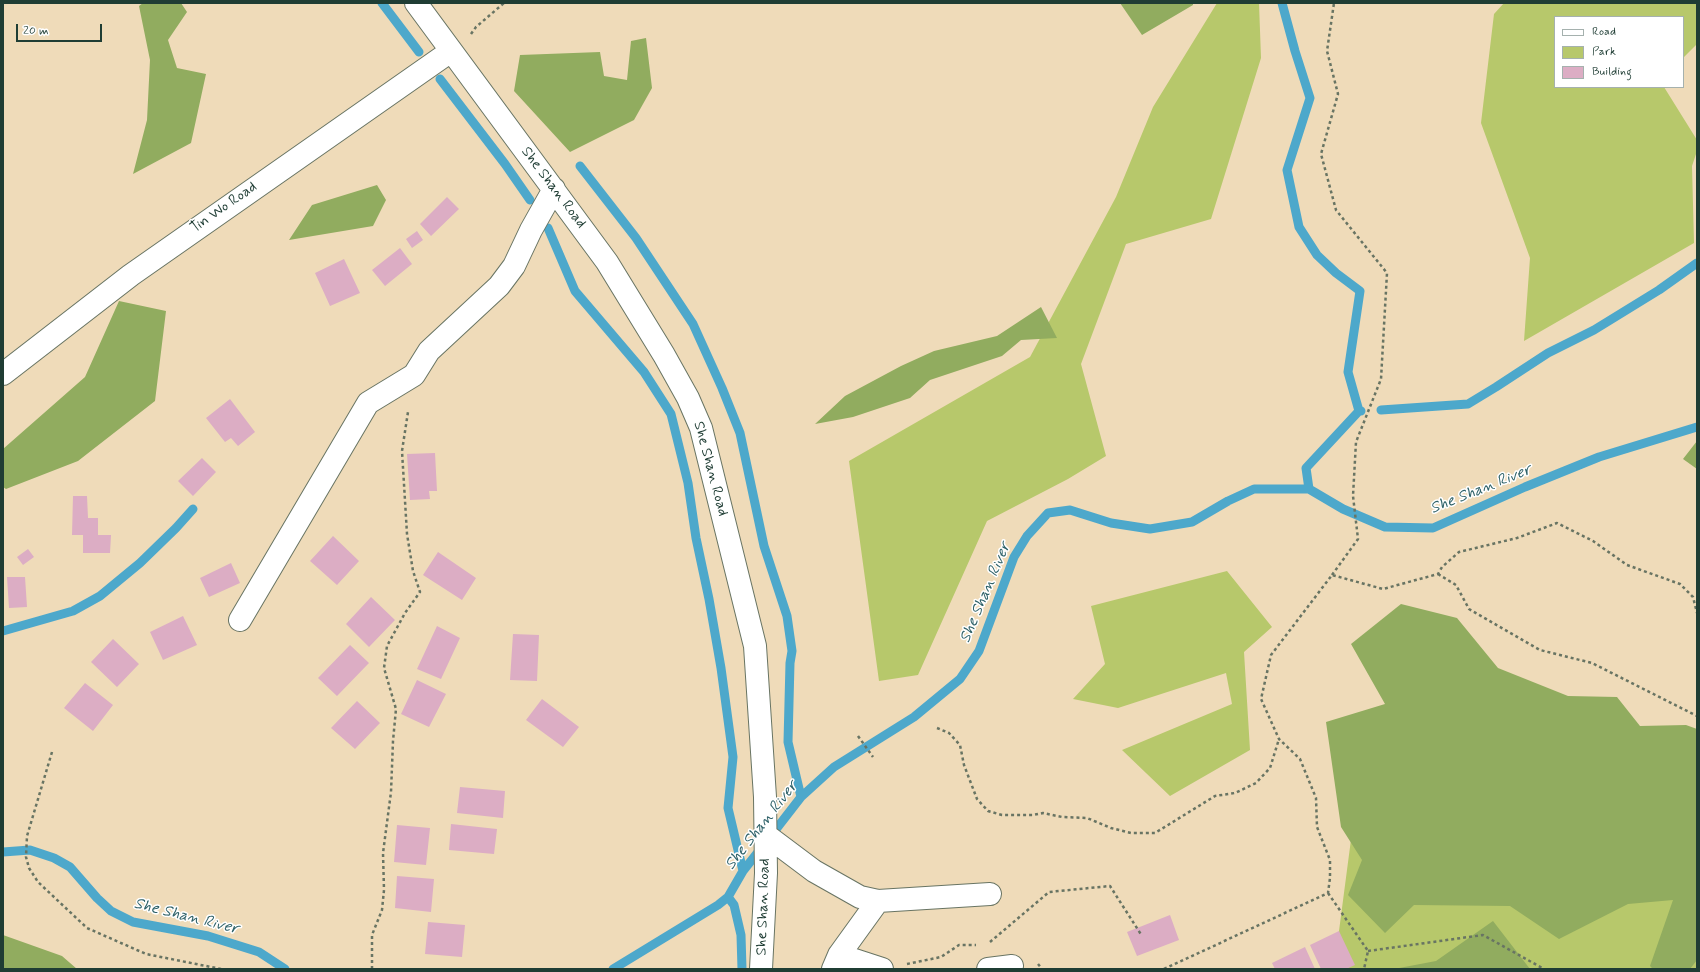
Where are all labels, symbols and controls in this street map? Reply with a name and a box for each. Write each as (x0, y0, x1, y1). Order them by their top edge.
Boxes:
scale bar (18, 16, 104, 42)
legend (1554, 16, 1684, 88)
text: 20 m (23, 23, 49, 39)
text: Road (1592, 24, 1616, 40)
text: Park (1592, 44, 1616, 60)
text: Building (1592, 64, 1632, 80)
street label: She Shan Road (517, 144, 589, 232)
street label: Tin Wo Road (187, 179, 261, 237)
street label: She Shan Road (689, 420, 731, 518)
water label: She Shan River (1428, 461, 1534, 519)
water label: She Shan River (956, 540, 1016, 646)
water label: She Shan River (721, 778, 803, 874)
street label: She Shan Road (753, 858, 775, 956)
water label: She Shan River (132, 895, 240, 939)

